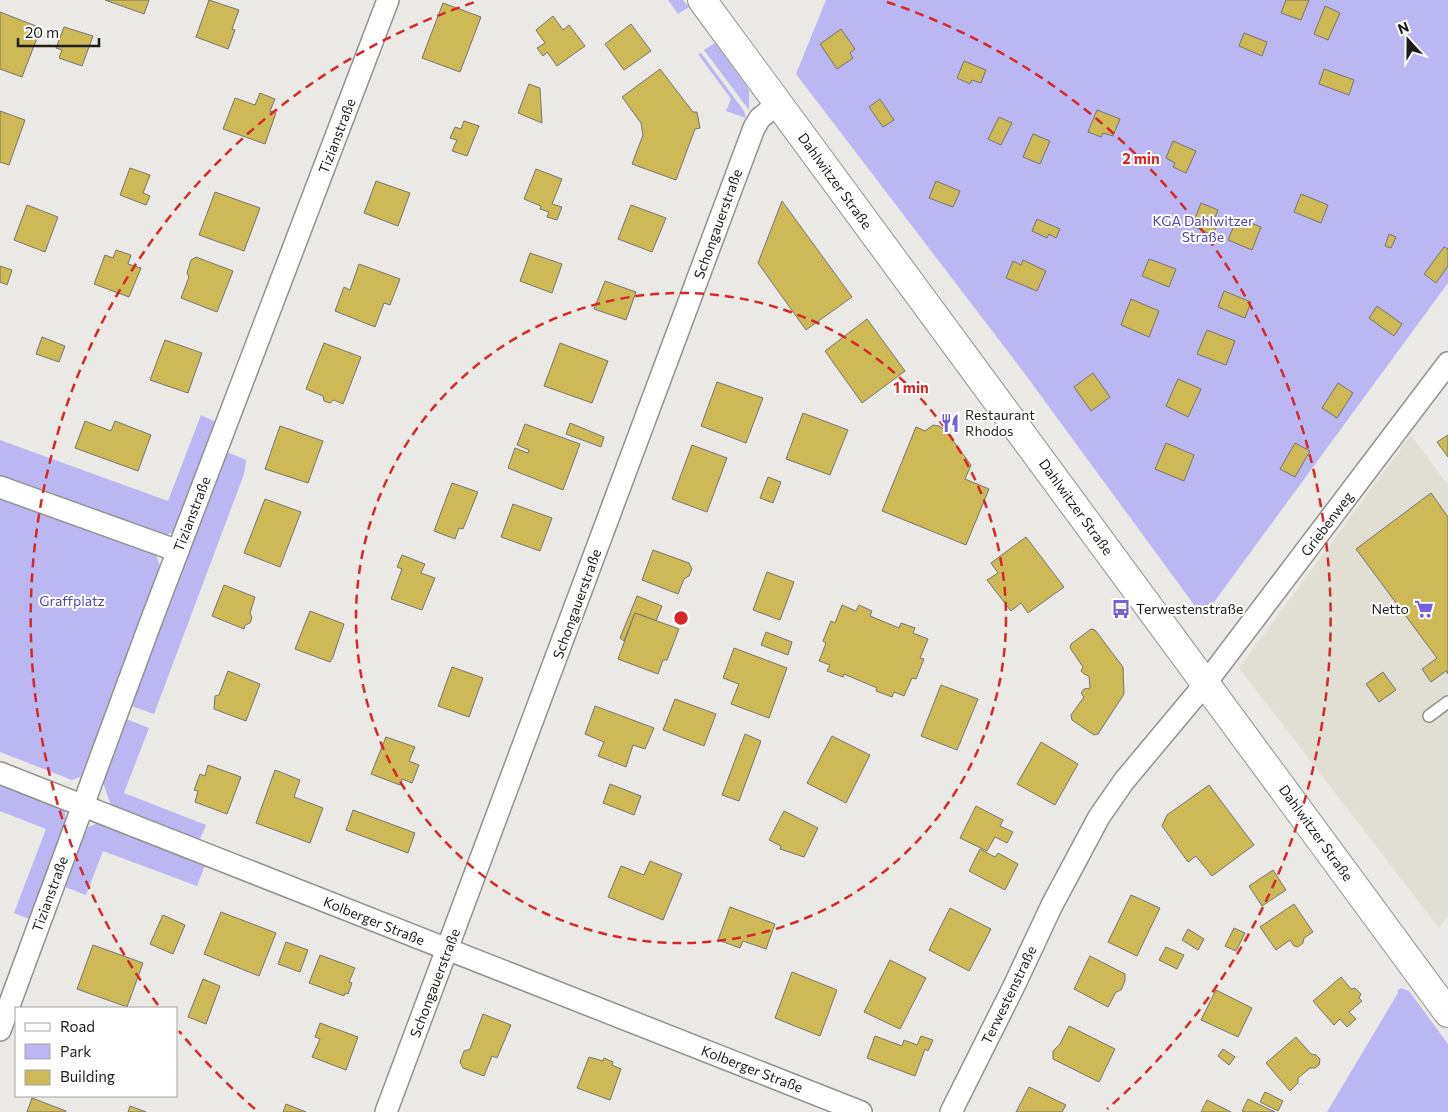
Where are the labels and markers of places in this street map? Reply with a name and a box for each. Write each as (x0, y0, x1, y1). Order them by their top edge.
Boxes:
place label: Restaurant Rhodos (965, 406, 1035, 439)
restaurant icon: Restaurant Rhodos (939, 412, 961, 434)
bus stop icon: Terwestenstraße (1110, 598, 1132, 620)
supermarket icon: Netto (1413, 598, 1435, 620)
place label: Terwestenstraße (1136, 600, 1243, 617)
place label: Netto (1371, 600, 1409, 617)
centre of rings (672, 609, 690, 627)

